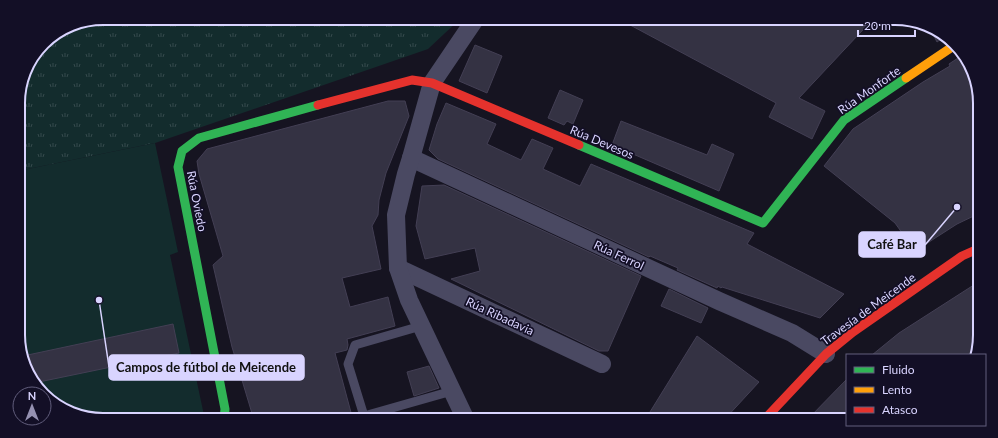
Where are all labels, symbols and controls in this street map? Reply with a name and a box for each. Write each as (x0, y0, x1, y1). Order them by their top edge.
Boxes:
scale bar (858, 12, 915, 38)
text: 20 m (864, 18, 891, 33)
street label: Rúa Monforte (835, 63, 903, 117)
street label: Rúa Devesos (568, 122, 636, 162)
street label: Rúa Oviedo (184, 169, 210, 233)
callout: Café Bar (859, 232, 925, 257)
text: Café Bar (867, 236, 917, 252)
street label: Rúa Ferrol (591, 237, 647, 273)
street label: Travesía de Meicende (818, 270, 918, 348)
street label: Rúa Ribadavia (463, 294, 537, 338)
legend (846, 354, 986, 426)
callout: Campos de fútbol de Meicende (109, 355, 304, 380)
text: Campos de fútbol de Meicende (116, 359, 296, 375)
text: Fluido (882, 362, 915, 377)
text: Lento (882, 382, 912, 397)
north arrow (12, 386, 52, 426)
text: N (28, 389, 36, 402)
text: Atasco (882, 402, 918, 417)

